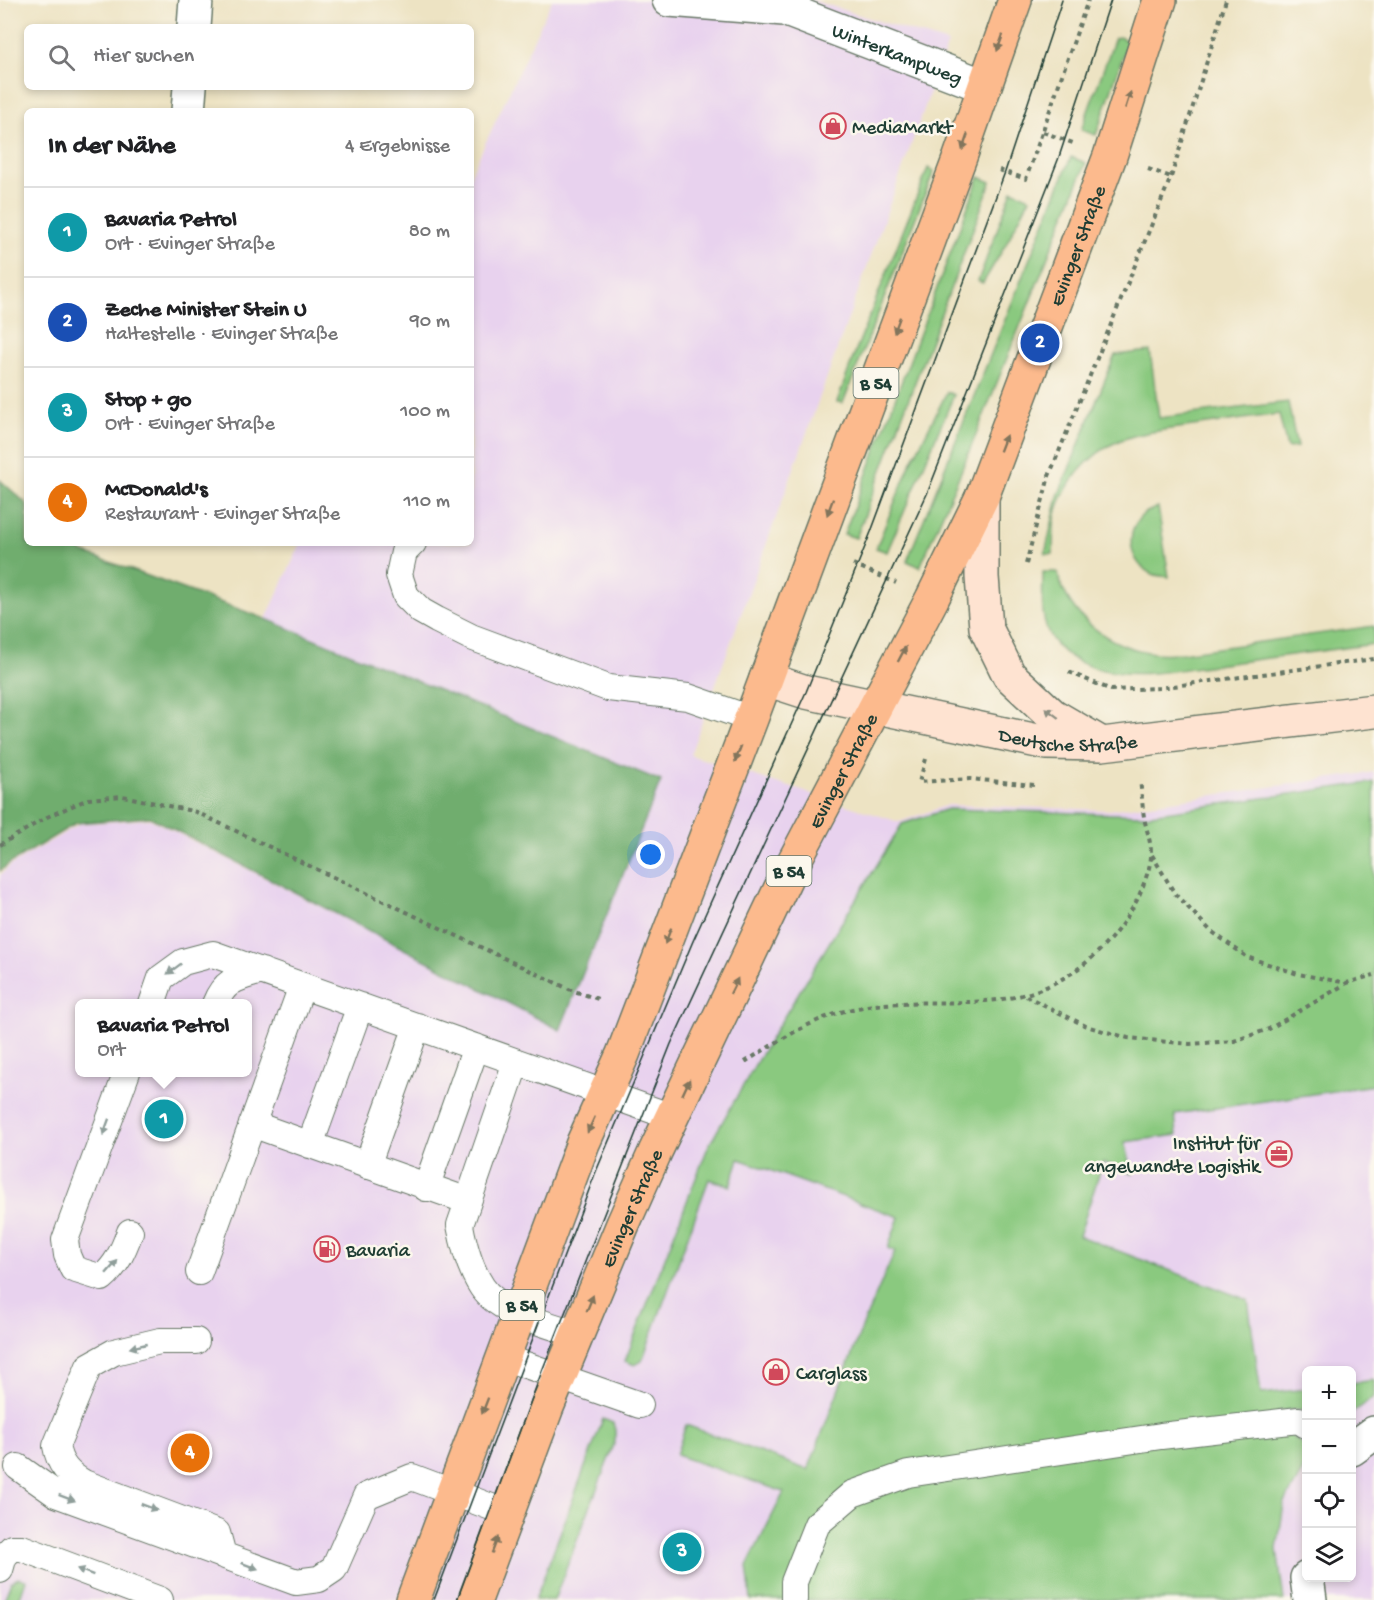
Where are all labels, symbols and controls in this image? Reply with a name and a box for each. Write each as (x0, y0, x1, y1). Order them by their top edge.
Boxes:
street label: Winterkampweg (828, 20, 965, 91)
search box (24, 24, 474, 90)
one-way arrow (994, 34, 1004, 52)
icon: search (45, 41, 78, 74)
text: Hier suchen (93, 44, 194, 70)
one-way arrow (1124, 91, 1133, 109)
shop icon: MediaMarkt (818, 111, 848, 141)
place label: MediaMarkt (852, 118, 954, 141)
text: In der Nähe (48, 132, 176, 163)
one-way arrow (960, 133, 969, 151)
text: 4 Ergebnisse (345, 136, 450, 159)
street label: Evinger Straße (1047, 182, 1113, 310)
text: Bavaria Petrol (105, 208, 237, 234)
text: 1 (63, 221, 72, 244)
text: 80 m (409, 221, 450, 244)
text: Ort · Evinger Straße (105, 234, 275, 257)
text: Zeche Minister Stein U (105, 298, 307, 324)
text: 2 (63, 311, 72, 334)
text: 90 m (410, 311, 450, 334)
one-way arrow (892, 316, 902, 334)
pin: 2 (1020, 320, 1060, 366)
text: Haltestelle · Evinger Straße (105, 324, 338, 347)
road number: B 54 (854, 368, 898, 398)
text: Stop + go (105, 388, 191, 414)
text: 3 (62, 401, 73, 424)
text: 100 m (400, 401, 450, 424)
text: Ort · Evinger Straße (105, 414, 275, 437)
one-way arrow (998, 433, 1008, 451)
text: McDonald's (105, 478, 208, 504)
text: 4 (63, 491, 72, 514)
text: 110 m (404, 491, 450, 514)
one-way arrow (824, 499, 834, 517)
text: Restaurant · Evinger Straße (105, 504, 340, 527)
one-way arrow (897, 646, 907, 663)
one-way arrow (1044, 707, 1060, 719)
street label: Evinger Straße (805, 710, 885, 833)
street label: Deutsche Straße (994, 725, 1139, 759)
one-way arrow (733, 745, 743, 763)
your location (636, 840, 665, 869)
road number: B 54 (766, 856, 812, 886)
one-way arrow (663, 927, 673, 945)
one-way arrow (166, 963, 182, 975)
one-way arrow (729, 977, 738, 994)
popup (75, 999, 252, 1077)
text: Bavaria Petrol (98, 1014, 229, 1040)
text: Ort (98, 1040, 125, 1063)
one-way arrow (682, 1078, 691, 1095)
pin: 1 (144, 1096, 184, 1142)
one-way arrow (586, 1117, 595, 1134)
one-way arrow (101, 1119, 111, 1137)
place label: Institut für angewandte Logistik (1084, 1134, 1262, 1180)
office icon: Institut für angewandte Logistik (1264, 1139, 1294, 1169)
street label: Evinger Straße (598, 1146, 670, 1272)
fuel station icon: Bavaria (312, 1234, 342, 1264)
place label: Bavaria (345, 1241, 411, 1264)
one-way arrow (105, 1259, 118, 1275)
road number: B 54 (500, 1290, 544, 1320)
one-way arrow (586, 1294, 595, 1312)
one-way arrow (129, 1342, 147, 1352)
shop icon: Carglass (761, 1357, 791, 1387)
place label: Carglass (796, 1364, 867, 1387)
map controls (1302, 1366, 1356, 1582)
button: + (1302, 1366, 1356, 1420)
one-way arrow (479, 1397, 489, 1415)
button: − (1302, 1420, 1356, 1474)
pin: 4 (170, 1430, 210, 1476)
button: locate (1302, 1474, 1356, 1528)
one-way arrow (58, 1494, 76, 1504)
one-way arrow (140, 1503, 158, 1513)
button: layers (1302, 1528, 1356, 1582)
pin: 3 (662, 1530, 702, 1574)
one-way arrow (491, 1536, 501, 1554)
one-way arrow (241, 1561, 259, 1571)
one-way arrow (76, 1567, 94, 1576)

